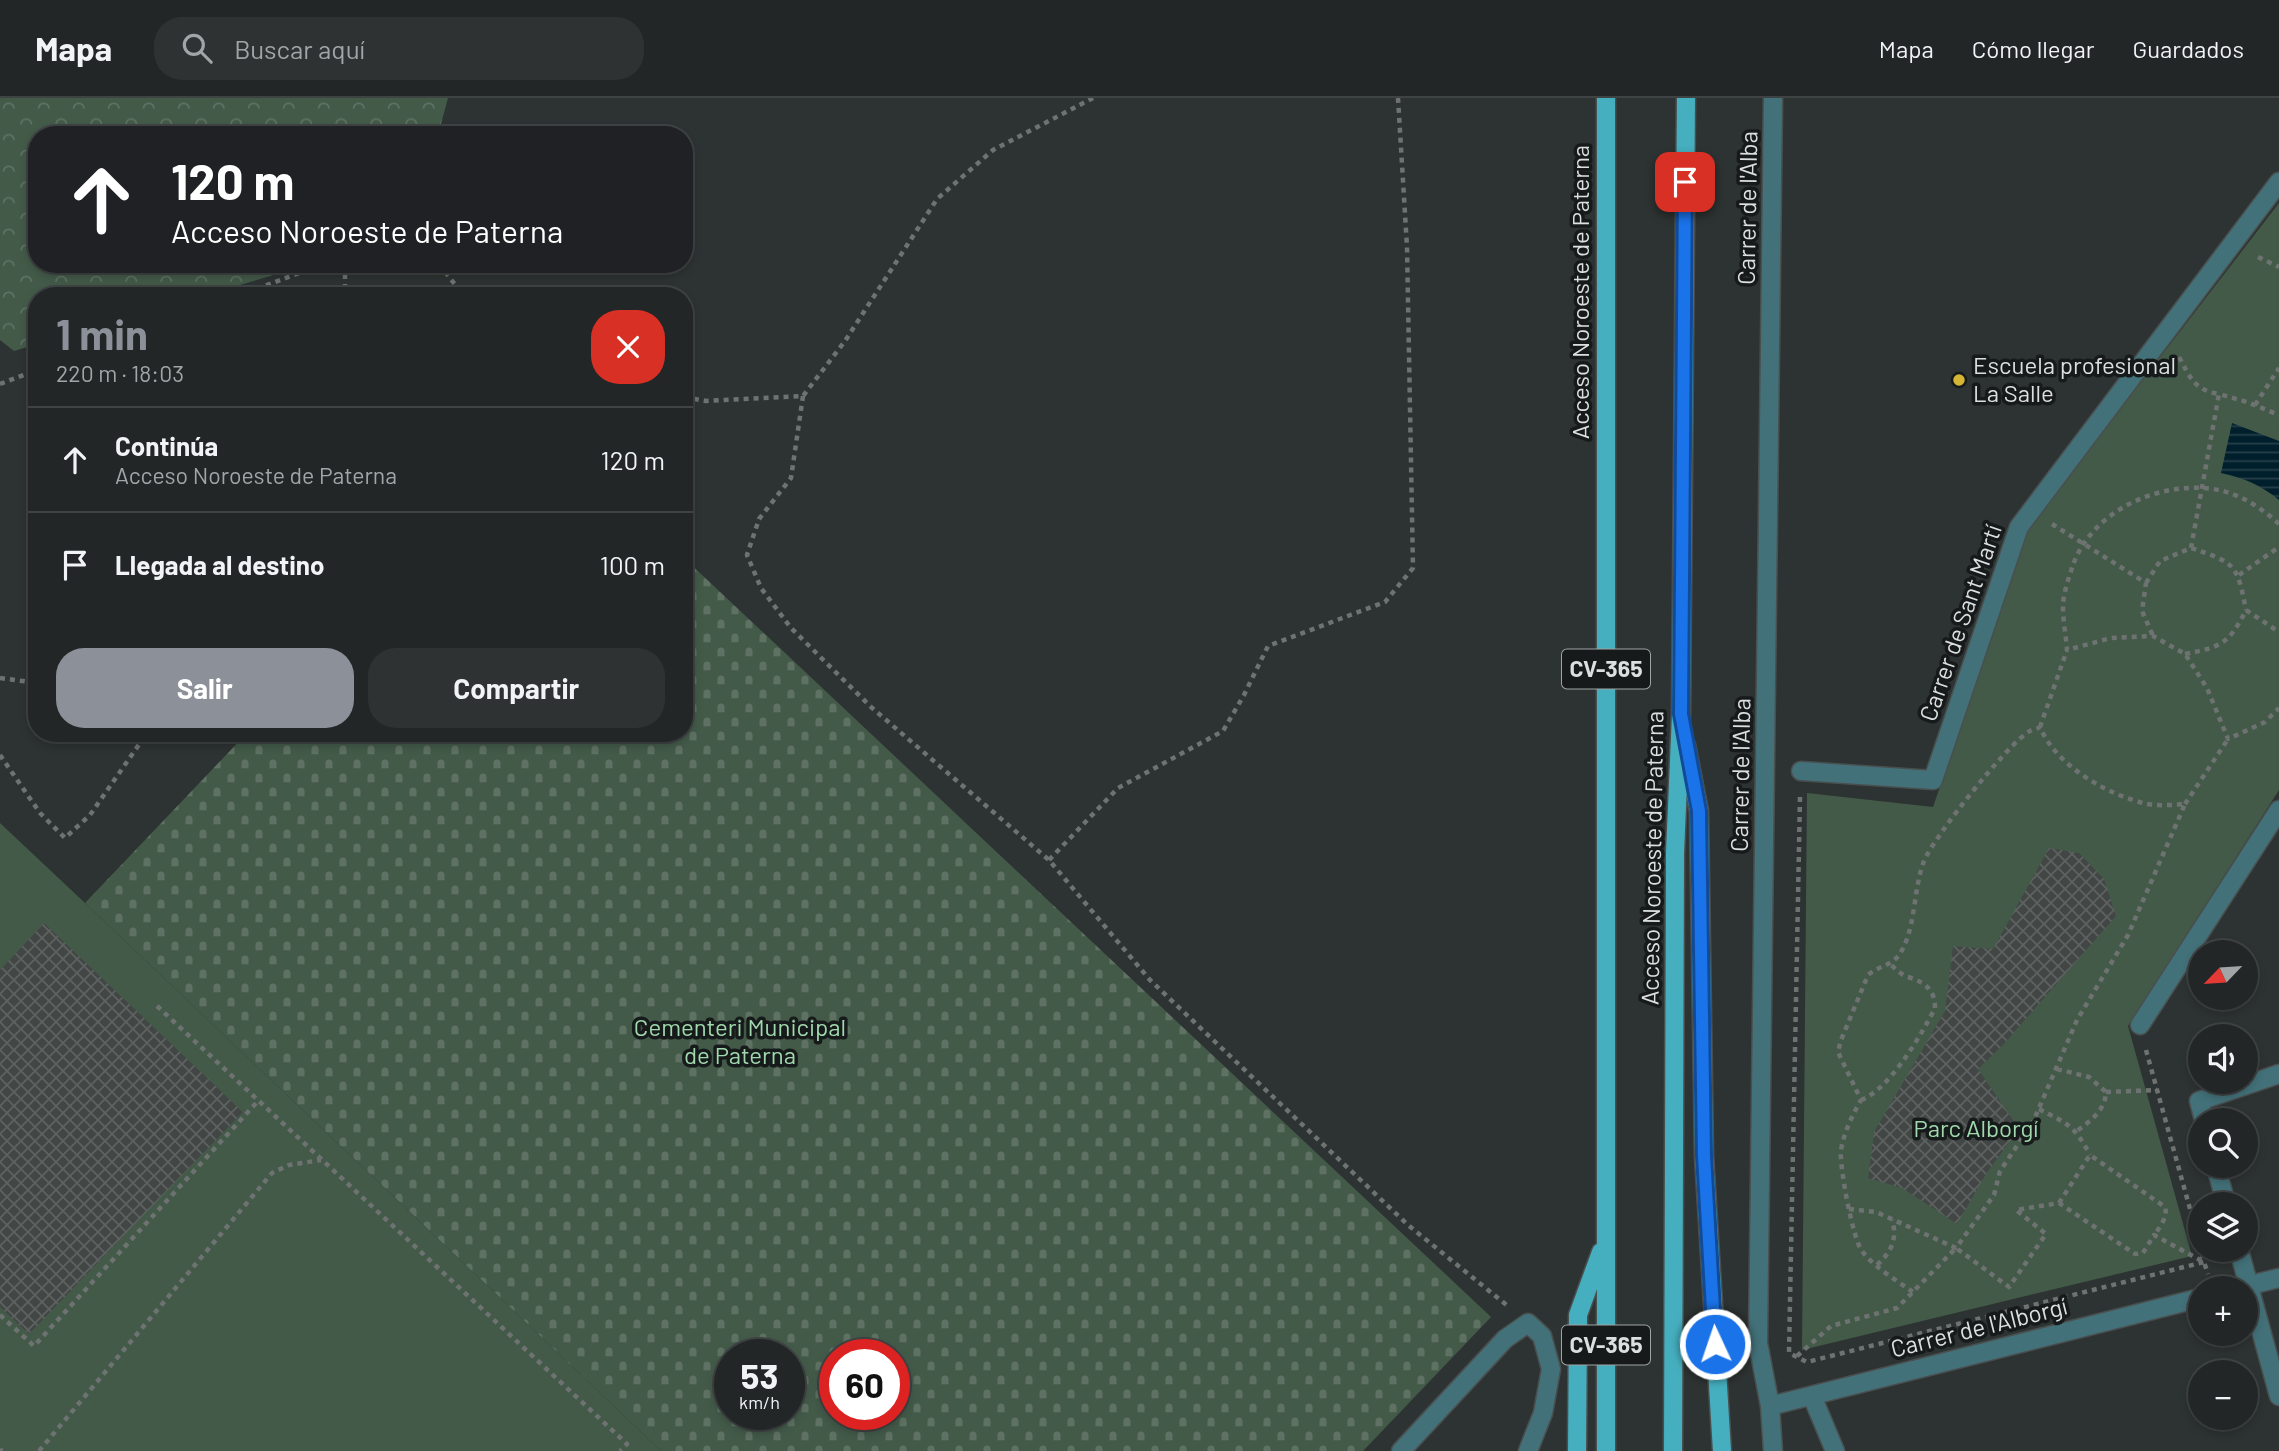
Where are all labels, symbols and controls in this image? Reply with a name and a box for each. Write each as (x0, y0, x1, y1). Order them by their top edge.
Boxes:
search box (154, 17, 644, 80)
text: Mapa (35, 28, 112, 68)
icon: search (178, 29, 216, 67)
text: Buscar aquí (234, 33, 365, 64)
text: Mapa (1879, 34, 1934, 63)
text: Cómo llegar (1972, 34, 2094, 63)
text: Guardados (2132, 34, 2244, 63)
street label: Carrer de l'Alba (1731, 131, 1762, 285)
street label: Acceso Noroeste de Paterna (1565, 145, 1594, 439)
text: 120 m (171, 151, 294, 210)
pin (1655, 152, 1715, 212)
icon: ahead (56, 154, 147, 245)
icon: arrive (1666, 163, 1704, 201)
text: Acceso Noroeste de Paterna (171, 211, 563, 249)
text: 1 min (56, 308, 148, 358)
button: close (591, 310, 665, 384)
place label: Escuela profesional La Salle (1973, 350, 2176, 407)
text: 220 m · 18:03 (56, 359, 184, 387)
marker: Escuela profesional La Salle (1951, 372, 1967, 388)
text: Continúa (115, 430, 218, 461)
icon: ahead (56, 441, 94, 479)
text: 120 m (601, 444, 665, 475)
text: Acceso Noroeste de Paterna (115, 461, 397, 489)
street label: Carrer de Sant Martí (1912, 520, 2007, 725)
icon: arrive (56, 546, 94, 584)
text: Llegada al destino (115, 549, 324, 580)
text: 100 m (600, 549, 665, 580)
button: Salir (56, 648, 354, 728)
button: Compartir (368, 648, 665, 728)
road number: CV-365 (1562, 650, 1650, 688)
street label: Carrer de l'Alba (1724, 698, 1755, 852)
street label: Acceso Noroeste de Paterna (1634, 711, 1669, 1005)
north arrow (2188, 940, 2258, 1010)
map controls (2188, 940, 2258, 1430)
park label: Cementeri Municipal de Paterna (634, 1012, 846, 1069)
button: sound (2188, 1024, 2258, 1094)
button: search (2188, 1108, 2258, 1178)
park label: Parc Alborgí (1914, 1113, 2038, 1142)
button: layers (2188, 1192, 2258, 1262)
button: + (2188, 1276, 2258, 1346)
street label: Carrer de l'Alborgí (1887, 1291, 2070, 1362)
position arrow (1678, 1307, 1752, 1381)
road number: CV-365 (1562, 1326, 1650, 1364)
speed limit sign: 60 (819, 1339, 910, 1430)
text: 53 (741, 1354, 778, 1396)
button: − (2188, 1360, 2258, 1430)
text: km/h (739, 1391, 780, 1413)

